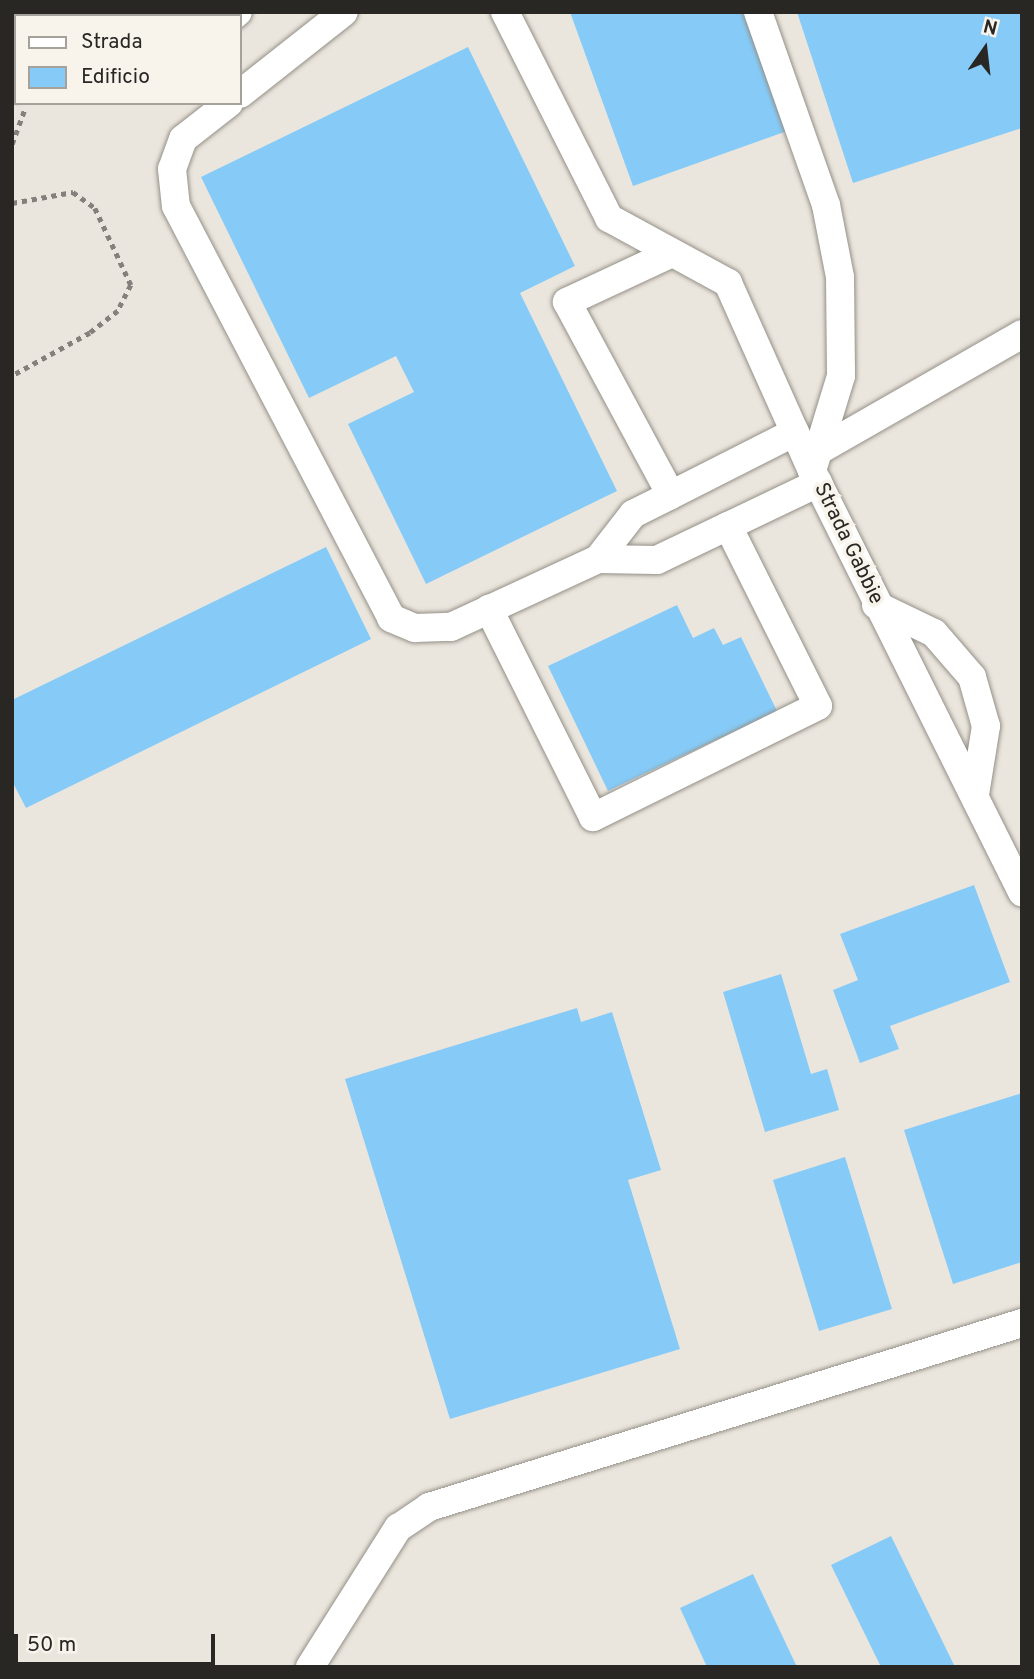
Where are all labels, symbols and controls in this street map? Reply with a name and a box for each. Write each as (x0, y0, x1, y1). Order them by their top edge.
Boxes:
legend (14, 14, 242, 105)
north arrow (950, 14, 1020, 84)
text: N (981, 15, 1000, 42)
text: Strada (81, 29, 142, 56)
text: Edificio (81, 64, 150, 91)
street label: Strada Gabbie (808, 479, 888, 609)
scale bar (18, 1620, 219, 1664)
text: 50 m (27, 1632, 76, 1659)

